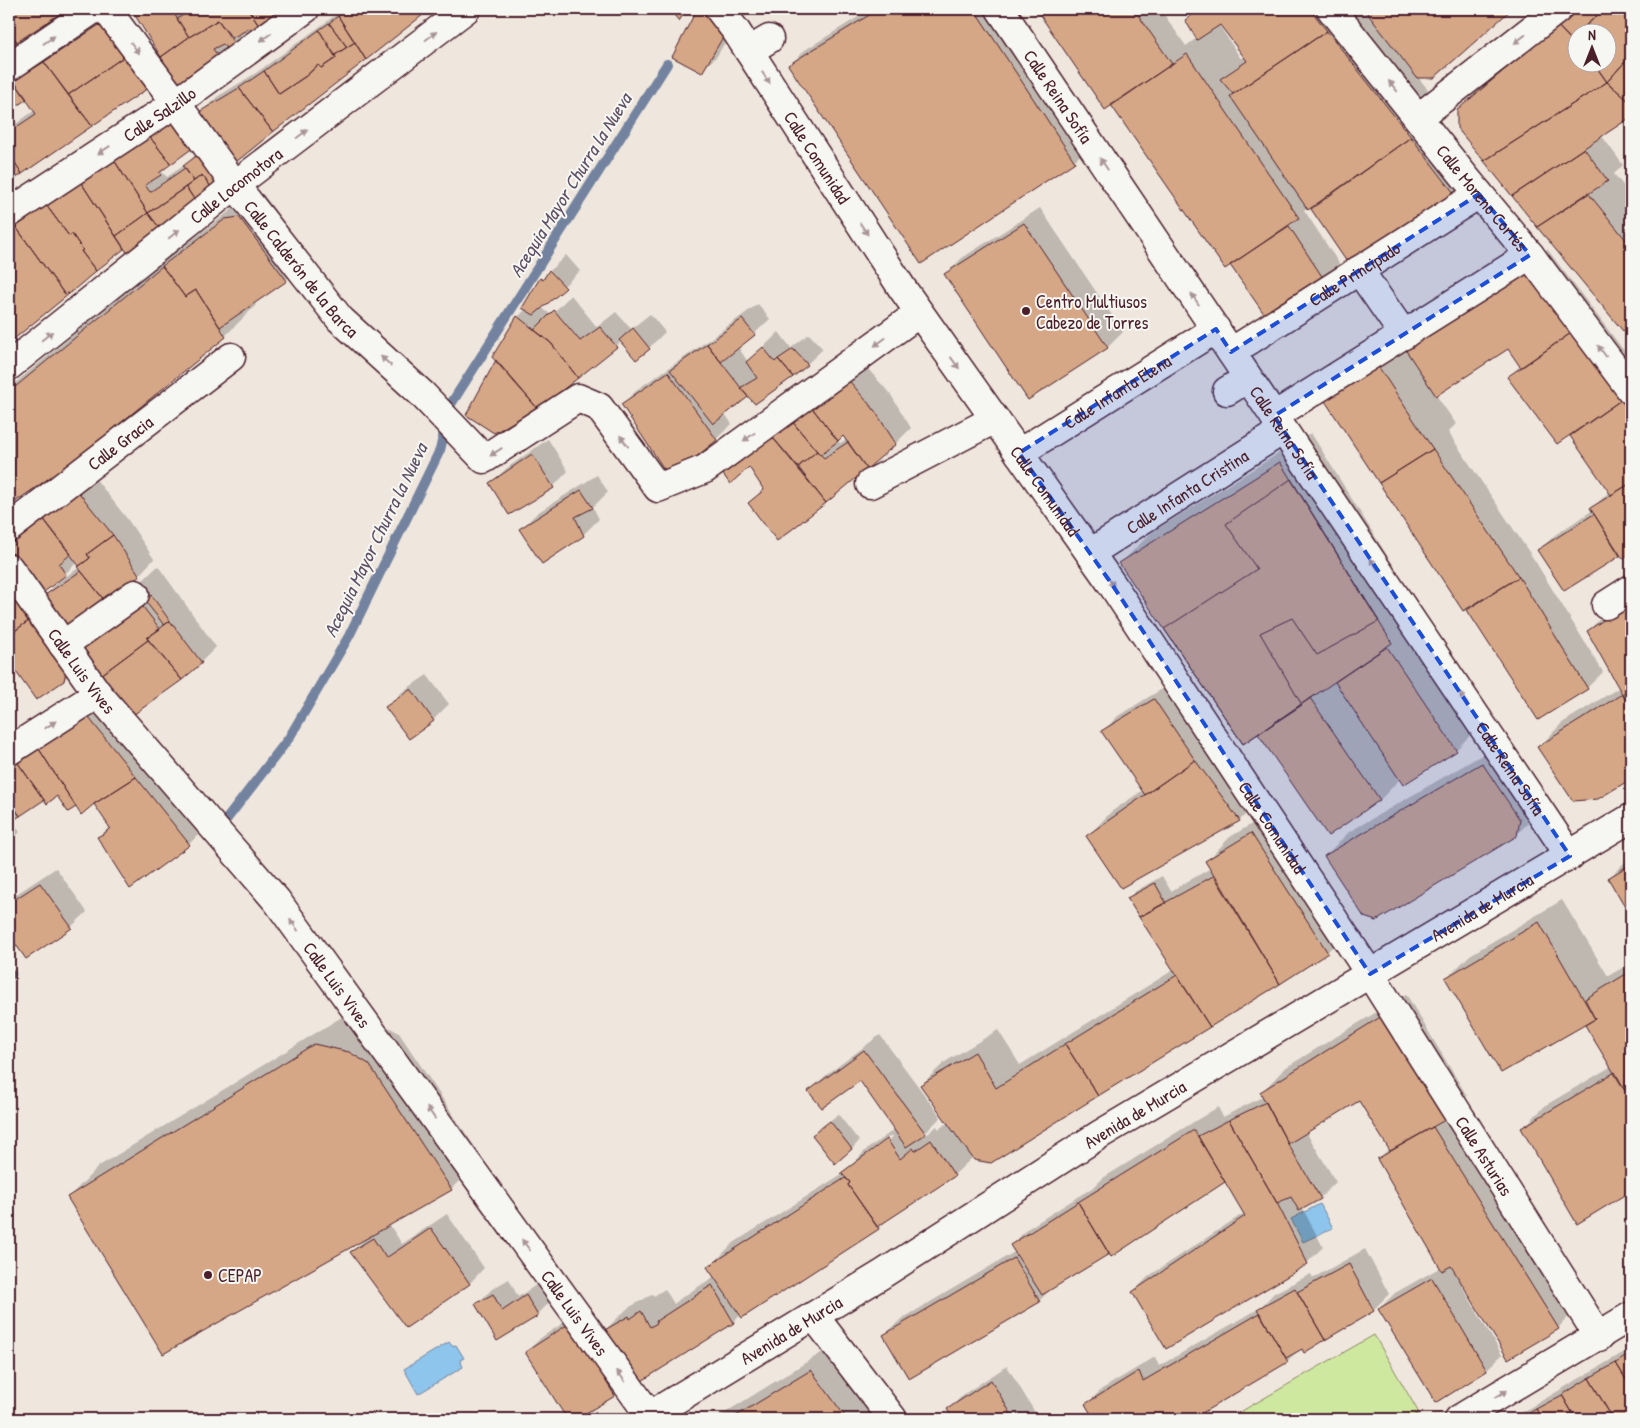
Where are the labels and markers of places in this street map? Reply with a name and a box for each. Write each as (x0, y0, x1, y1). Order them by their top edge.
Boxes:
place label: Centro Multiusos Cabezo de Torres (1036, 289, 1149, 335)
marker: Centro Multiusos Cabezo de Torres (1020, 305, 1032, 317)
place label: CEPAP (218, 1263, 262, 1288)
marker: CEPAP (202, 1269, 214, 1281)

